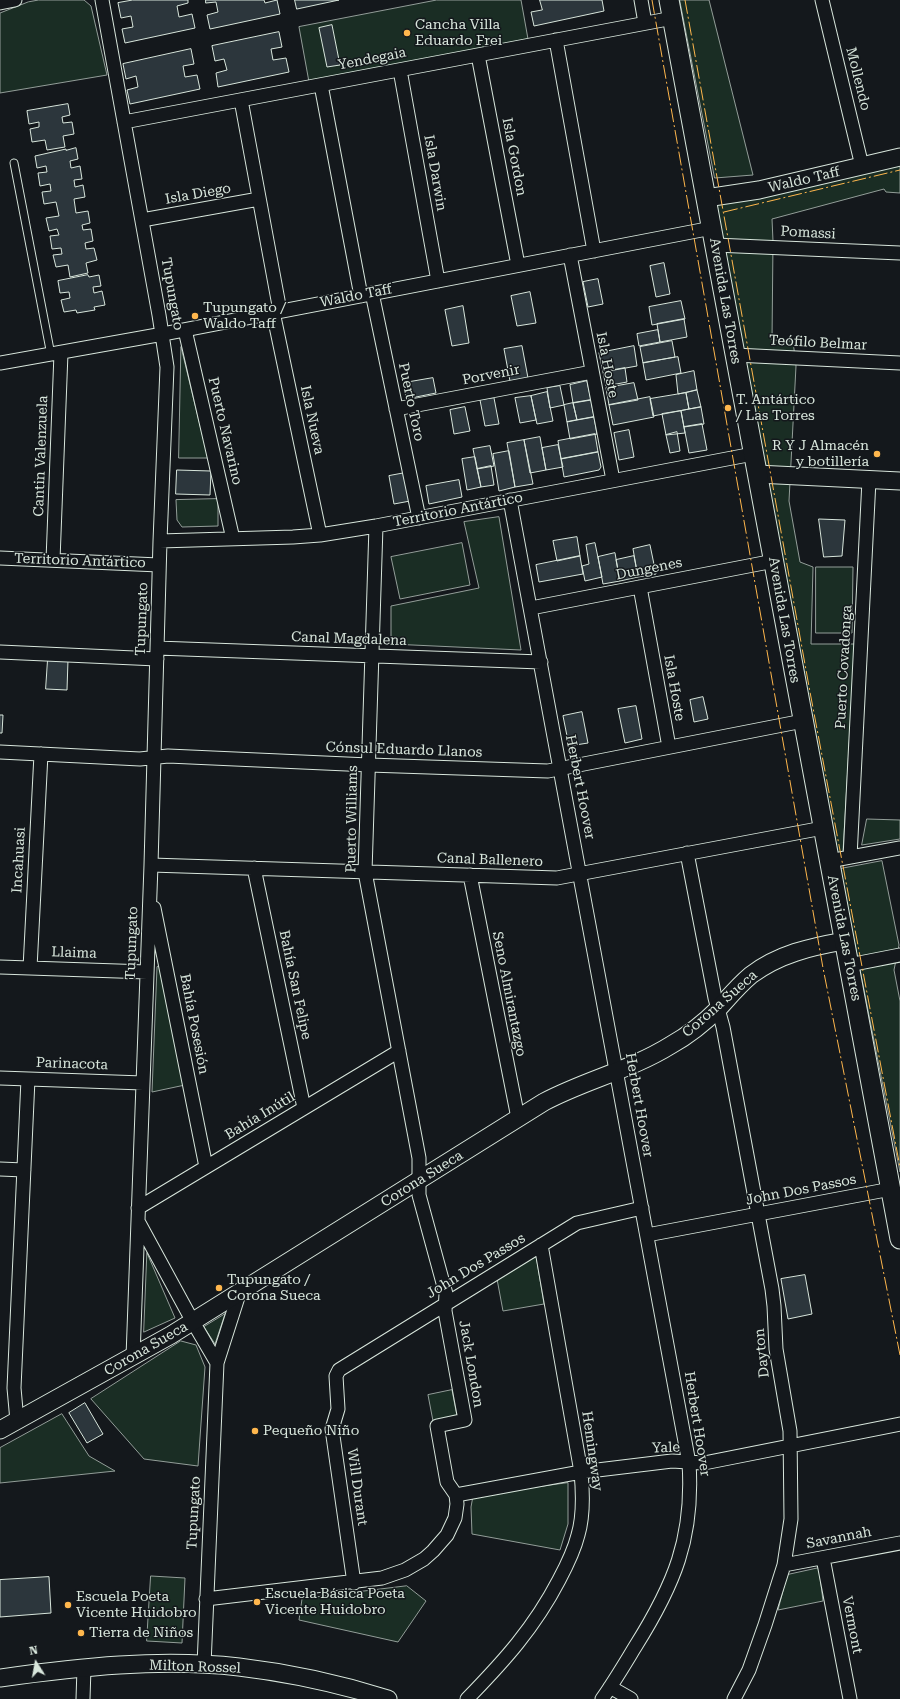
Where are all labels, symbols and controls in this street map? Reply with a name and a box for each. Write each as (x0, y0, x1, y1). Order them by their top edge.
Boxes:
place label: Cancha Villa Eduardo Frei (415, 17, 502, 50)
marker: Cancha Villa Eduardo Frei (402, 28, 412, 38)
street label: Yendegaia (336, 44, 408, 74)
street label: Mollendo (842, 46, 874, 112)
street label: Isla Gordon (498, 116, 530, 198)
street label: Isla Darwin (420, 134, 450, 212)
street label: Waldo Taff (767, 164, 841, 196)
street label: Isla Diego (164, 180, 232, 208)
street label: Pomassi (780, 223, 836, 243)
street label: Avenida Las Torres (706, 237, 744, 365)
street label: Tupungato (157, 256, 187, 332)
street label: Waldo Taff (319, 281, 393, 311)
place label: Tupungato / Waldo Taff (203, 300, 286, 332)
marker: Tupungato / Waldo Taff (190, 311, 200, 321)
street label: Isla Hoste (592, 331, 622, 399)
street label: Teófilo Belmar (769, 332, 867, 354)
street label: Puerto Toro (394, 361, 428, 443)
street label: Porvenir (461, 361, 521, 389)
street label: Puerto Navarino (204, 375, 246, 487)
street label: Isla Nueva (296, 384, 328, 456)
place label: T. Antártico / Las Torres (736, 392, 815, 424)
street label: Cantin Valenzuela (30, 395, 52, 517)
marker: T. Antártico / Las Torres (723, 403, 733, 413)
place label: R Y J Almacén y botillería (772, 438, 869, 470)
marker: R Y J Almacén y botillería (872, 449, 882, 459)
street label: Territorio Antártico (392, 489, 524, 531)
street label: Territorio Antártico (14, 550, 146, 572)
street label: Dungenes (614, 554, 684, 584)
street label: Avenida Las Torres (765, 556, 803, 684)
street label: Tupungato (132, 582, 152, 656)
street label: Puerto Covadonga (832, 604, 856, 730)
street label: Canal Magdalena (291, 629, 407, 649)
street label: Isla Hoste (660, 654, 688, 722)
street label: Herbert Hoover (562, 733, 598, 841)
street label: Cónsul Eduardo Llanos (325, 739, 483, 761)
street label: Puerto Williams (343, 765, 361, 873)
street label: Incahuasi (9, 827, 29, 893)
street label: Canal Ballenero (437, 850, 543, 870)
street label: Avenida Las Torres (824, 874, 864, 1002)
street label: Tupungato (122, 906, 142, 980)
street label: Bahía San Felipe (275, 929, 315, 1041)
street label: Seno Almirantazgo (489, 930, 529, 1058)
street label: Llaima (51, 944, 97, 962)
street label: Corona Sueca (679, 967, 761, 1041)
street label: Bahía Posesión (176, 972, 212, 1076)
street label: Herbert Hoover (622, 1051, 656, 1159)
street label: Parinacota (36, 1054, 108, 1074)
street label: Bahía Inútil (222, 1089, 298, 1143)
street label: Corona Sueca (378, 1147, 466, 1211)
street label: John Dos Passos (744, 1171, 858, 1209)
street label: John Dos Passos (424, 1230, 528, 1302)
place label: Tupungato / Corona Sueca (227, 1272, 321, 1304)
marker: Tupungato / Corona Sueca (214, 1283, 224, 1293)
street label: Corona Sueca (101, 1318, 191, 1380)
street label: Jack London (455, 1319, 487, 1409)
street label: Dayton (751, 1328, 773, 1378)
street label: Herbert Hoover (680, 1370, 714, 1478)
street label: Hemingway (578, 1410, 606, 1492)
place label: Pequeño Niño (263, 1423, 359, 1439)
marker: Pequeño Niño (250, 1426, 260, 1436)
street label: Yale (652, 1439, 680, 1457)
street label: Will Durant (343, 1447, 371, 1527)
street label: Tupungato (184, 1476, 204, 1550)
street label: Savannah (805, 1523, 873, 1553)
place label: Escuela Básica Poeta Vicente Huidobro (265, 1586, 405, 1618)
place label: Escuela Poeta Vicente Huidobro (76, 1589, 197, 1622)
street label: Vermont (838, 1595, 866, 1655)
marker: Escuela Básica Poeta Vicente Huidobro (252, 1597, 262, 1607)
marker: Escuela Poeta Vicente Huidobro (63, 1600, 73, 1610)
place label: Tierra de Niños (89, 1625, 193, 1641)
marker: Tierra de Niños (76, 1628, 86, 1638)
north arrow (16, 1643, 56, 1683)
text: N (28, 1644, 39, 1658)
street label: Milton Rossel (149, 1657, 241, 1677)

